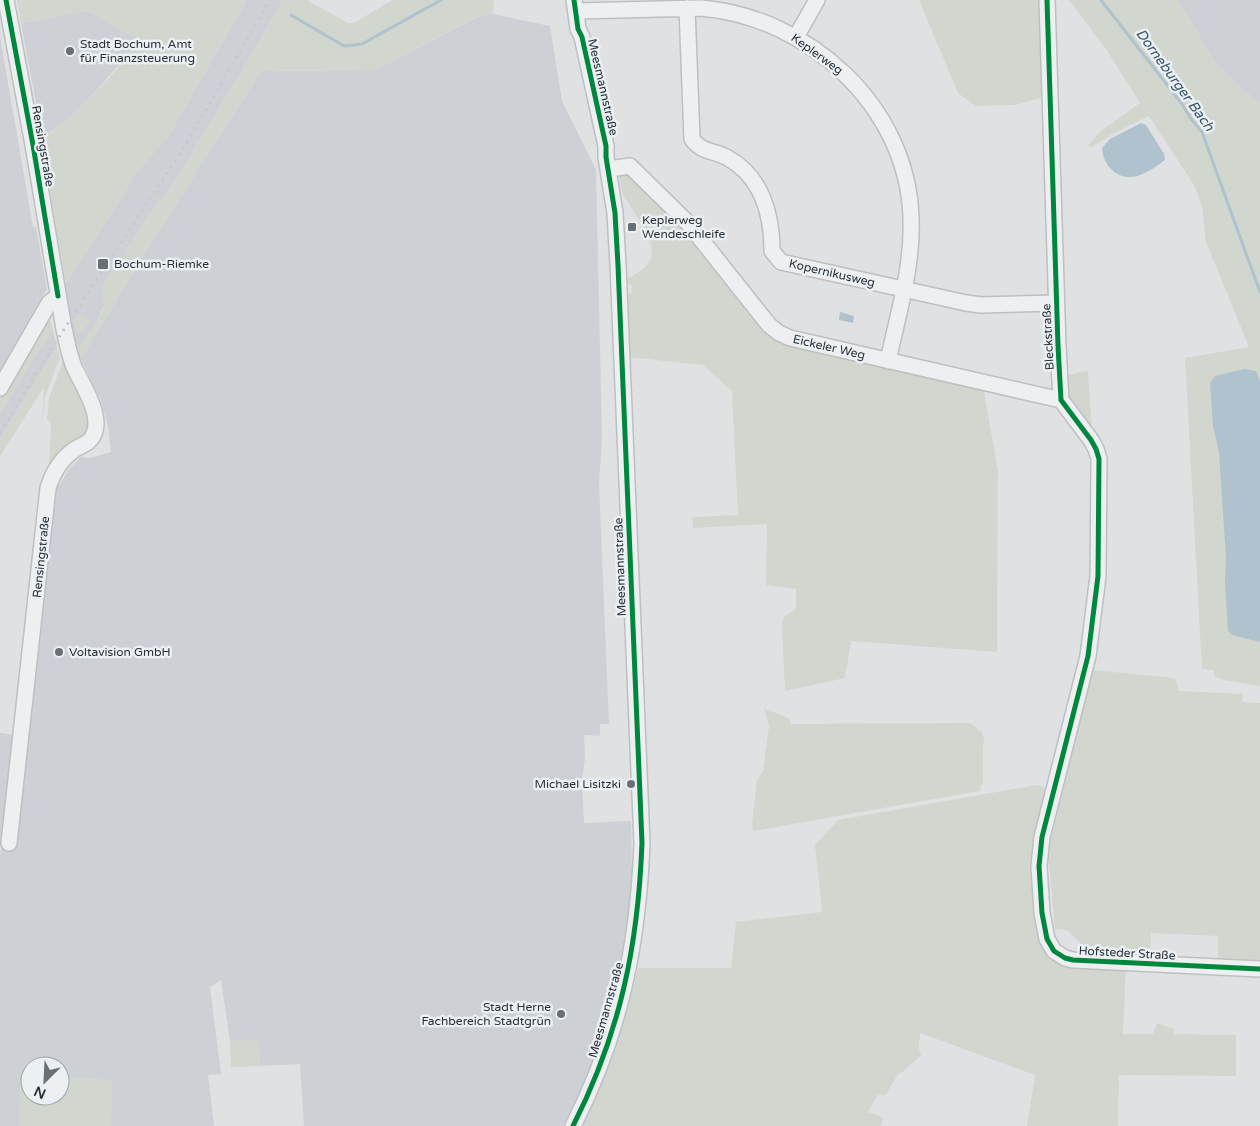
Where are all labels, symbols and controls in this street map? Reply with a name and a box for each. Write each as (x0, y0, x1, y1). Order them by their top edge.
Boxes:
water label: Dorneburger Bach (1132, 25, 1218, 135)
street label: Keplerweg (788, 31, 846, 77)
place label: Stadt Bochum, Amt für Finanzsteuerung (80, 37, 195, 65)
street label: Meesmannstraße (585, 37, 621, 137)
marker: Stadt Bochum, Amt für Finanzsteuerung (64, 45, 76, 57)
street label: Rensingstraße (29, 104, 57, 188)
place label: Keplerweg Wendeschleife (642, 213, 726, 241)
marker: Keplerweg Wendeschleife (626, 221, 638, 233)
street label: Kopernikusweg (788, 256, 876, 290)
marker: Bochum-Riemke (96, 257, 110, 271)
place label: Bochum-Riemke (114, 257, 209, 271)
street label: Bleckstraße (1039, 303, 1057, 371)
street label: Eickeler Weg (792, 332, 866, 362)
street label: Rensingstraße (30, 515, 52, 599)
street label: Meesmannstraße (611, 517, 629, 617)
place label: Voltavision GmbH (69, 645, 171, 659)
marker: Voltavision GmbH (53, 646, 65, 658)
place label: Michael Lisitzki (534, 777, 621, 791)
marker: Michael Lisitzki (625, 778, 637, 790)
street label: Hofsteder Straße (1078, 943, 1176, 963)
street label: Meesmannstraße (586, 960, 626, 1059)
place label: Stadt Herne Fachbereich Stadtgrün (421, 1000, 551, 1028)
marker: Stadt Herne Fachbereich Stadtgrün (555, 1008, 567, 1020)
north arrow (20, 1056, 70, 1106)
text: N (31, 1082, 49, 1102)

